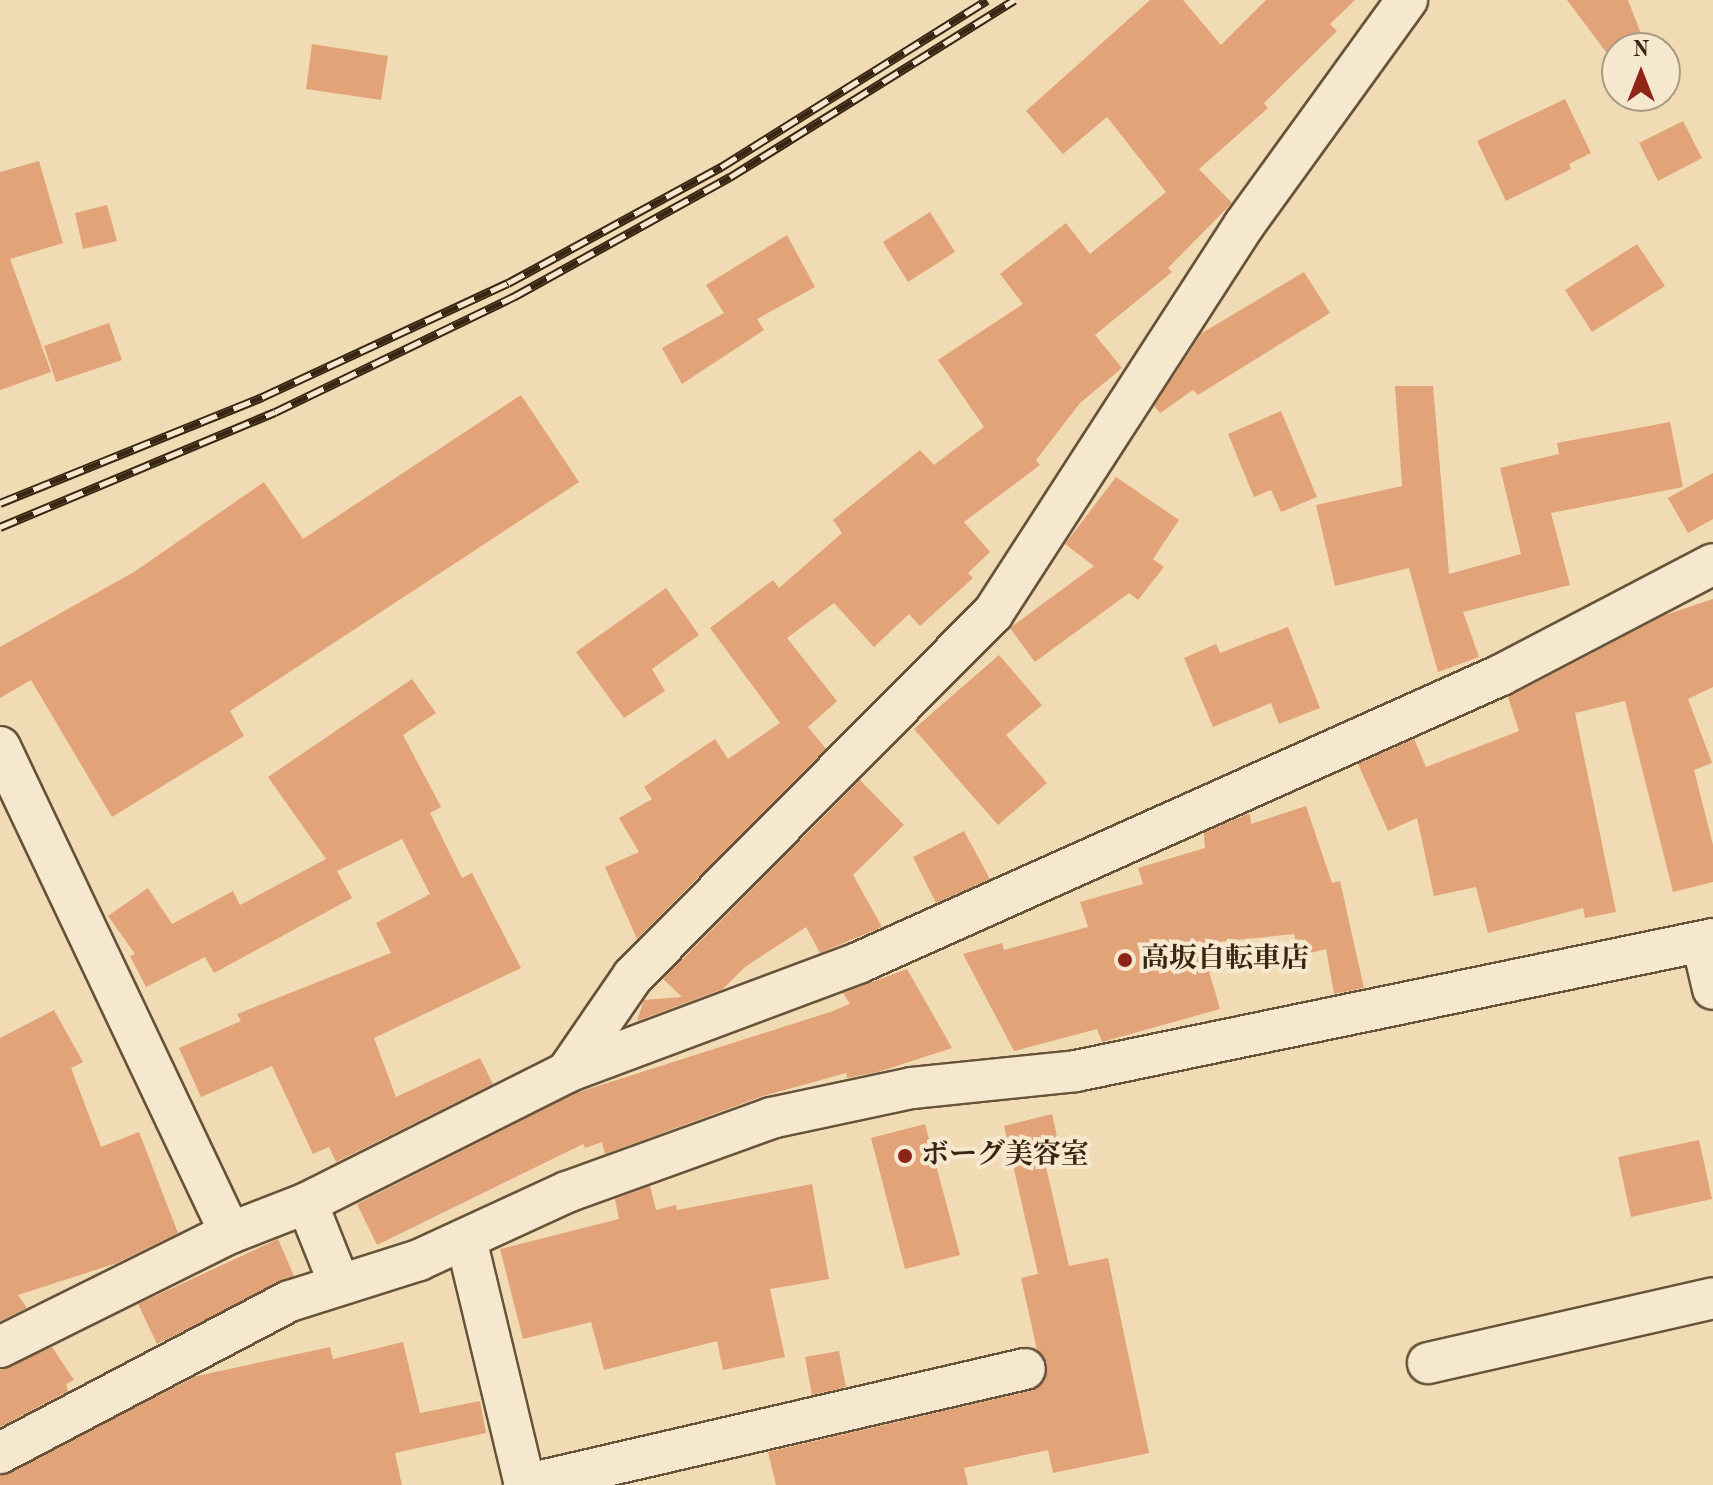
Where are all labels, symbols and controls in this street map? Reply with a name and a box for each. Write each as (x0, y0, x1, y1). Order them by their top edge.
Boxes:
north arrow (1601, 32, 1681, 112)
text: N (1633, 39, 1649, 61)
place label: 高坂自転車店 (1141, 943, 1309, 977)
marker: 高坂自転車店 (1116, 951, 1134, 969)
place label: ボーグ美容室 (921, 1139, 1089, 1173)
marker: ボーグ美容室 (896, 1147, 914, 1165)

